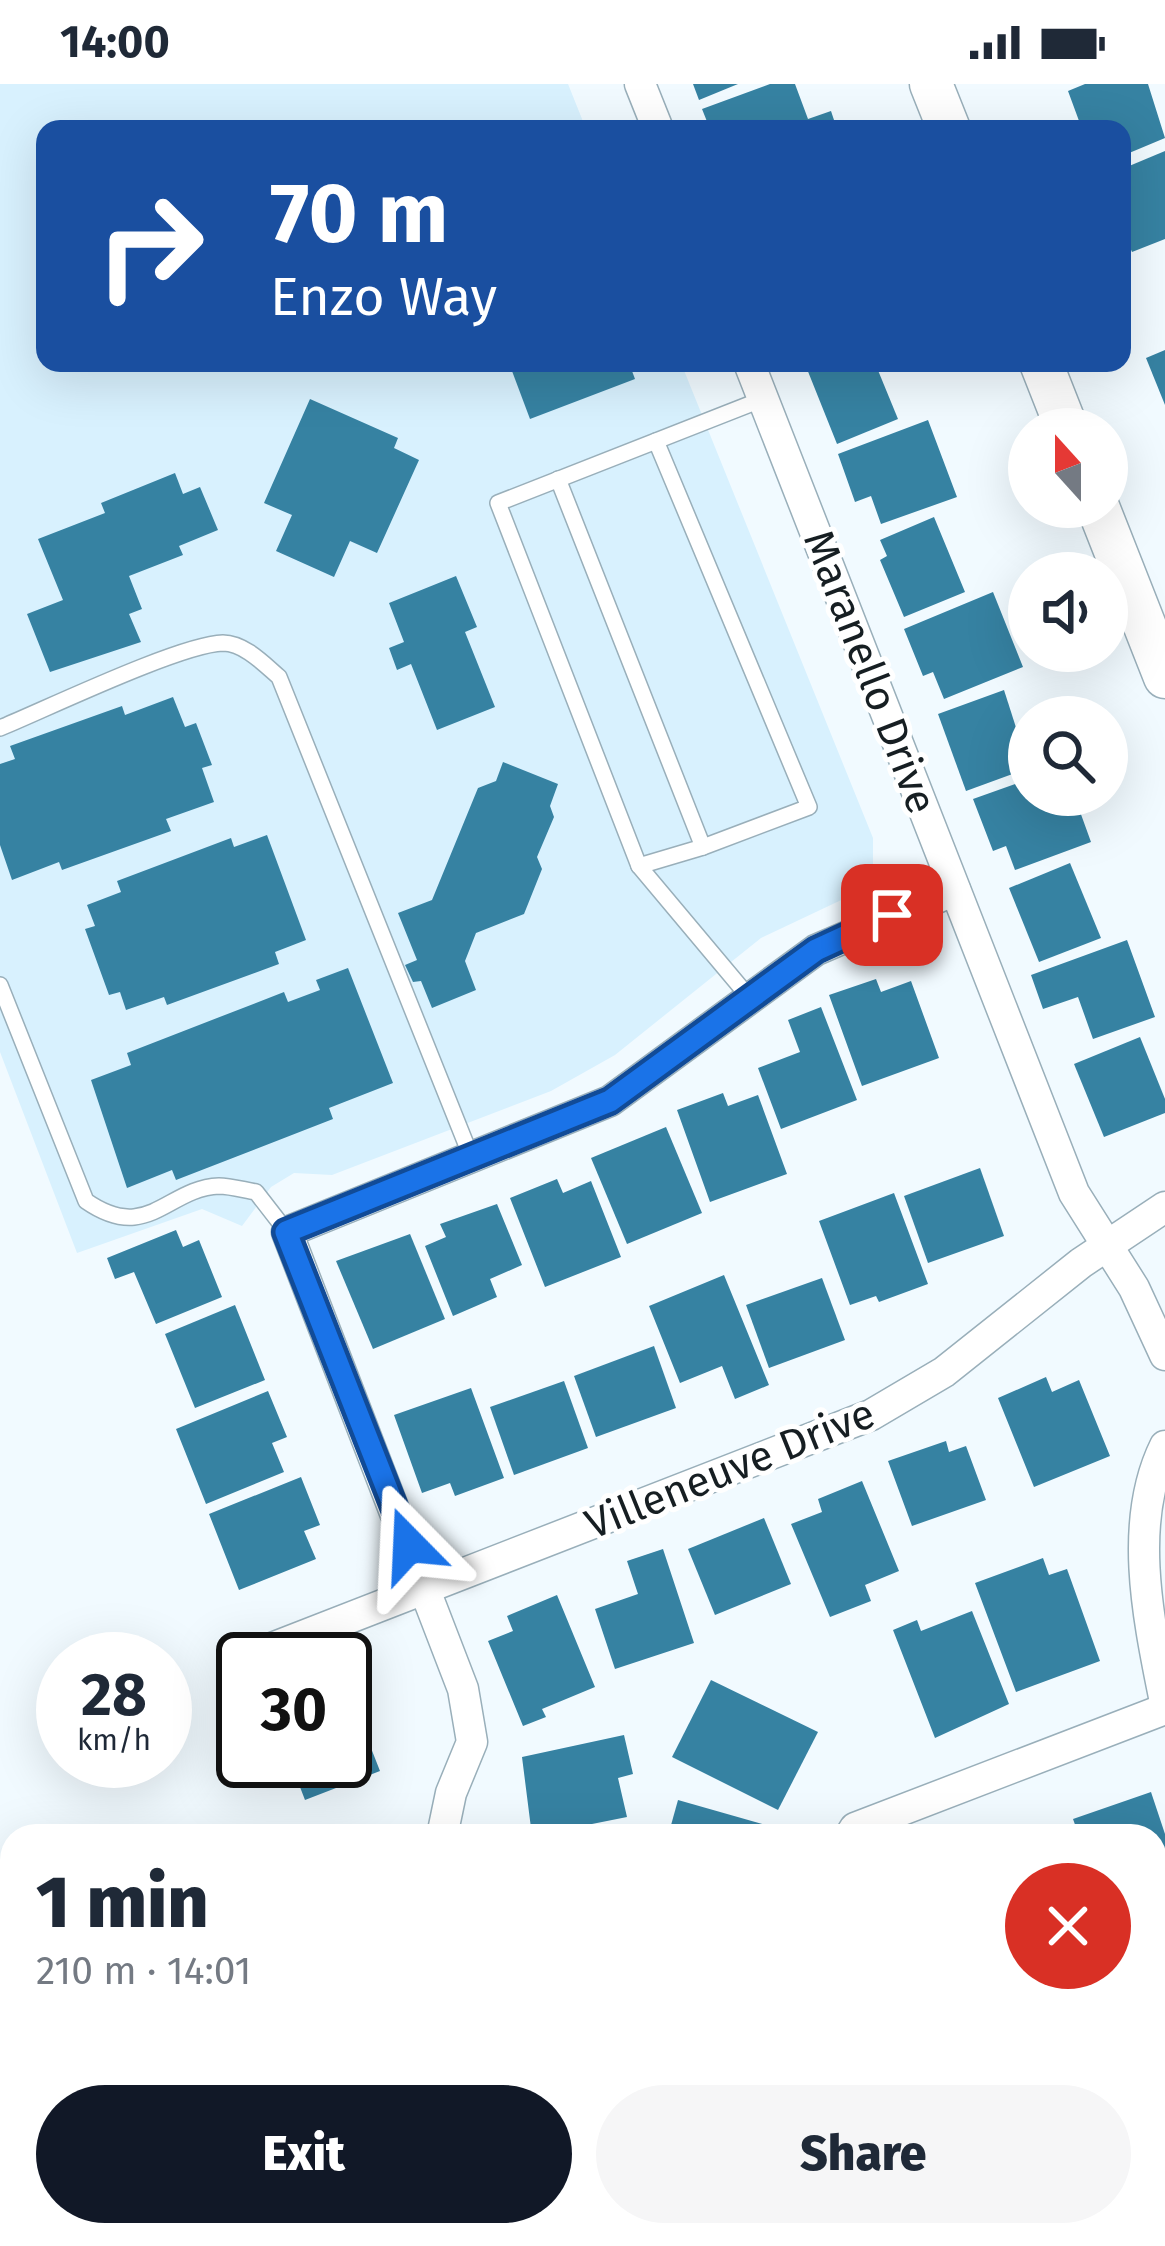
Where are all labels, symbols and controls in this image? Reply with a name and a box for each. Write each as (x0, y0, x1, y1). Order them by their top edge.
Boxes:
text: 14:00 (60, 15, 170, 69)
text: 70 m (270, 163, 448, 264)
icon: right (72, 168, 228, 324)
text: Enzo Way (270, 265, 497, 329)
north arrow (1008, 408, 1128, 528)
map controls (1008, 408, 1128, 816)
street label: Maranello Drive (793, 523, 947, 821)
button: sound (1008, 552, 1128, 672)
button: search (1008, 696, 1128, 816)
pin (841, 864, 943, 966)
icon: arrive (859, 882, 925, 948)
street label: Villeneuve Drive (578, 1388, 882, 1550)
position arrow (346, 1482, 472, 1608)
speed limit sign: 30 (216, 1632, 372, 1788)
text: 28 (81, 1659, 147, 1731)
text: km/h (77, 1722, 151, 1758)
text: 1 min (36, 1860, 209, 1946)
button: close (1005, 1863, 1131, 1989)
text: 210 m · 14:01 (36, 1948, 251, 1994)
button: Exit (36, 2085, 572, 2223)
button: Share (596, 2085, 1131, 2223)

